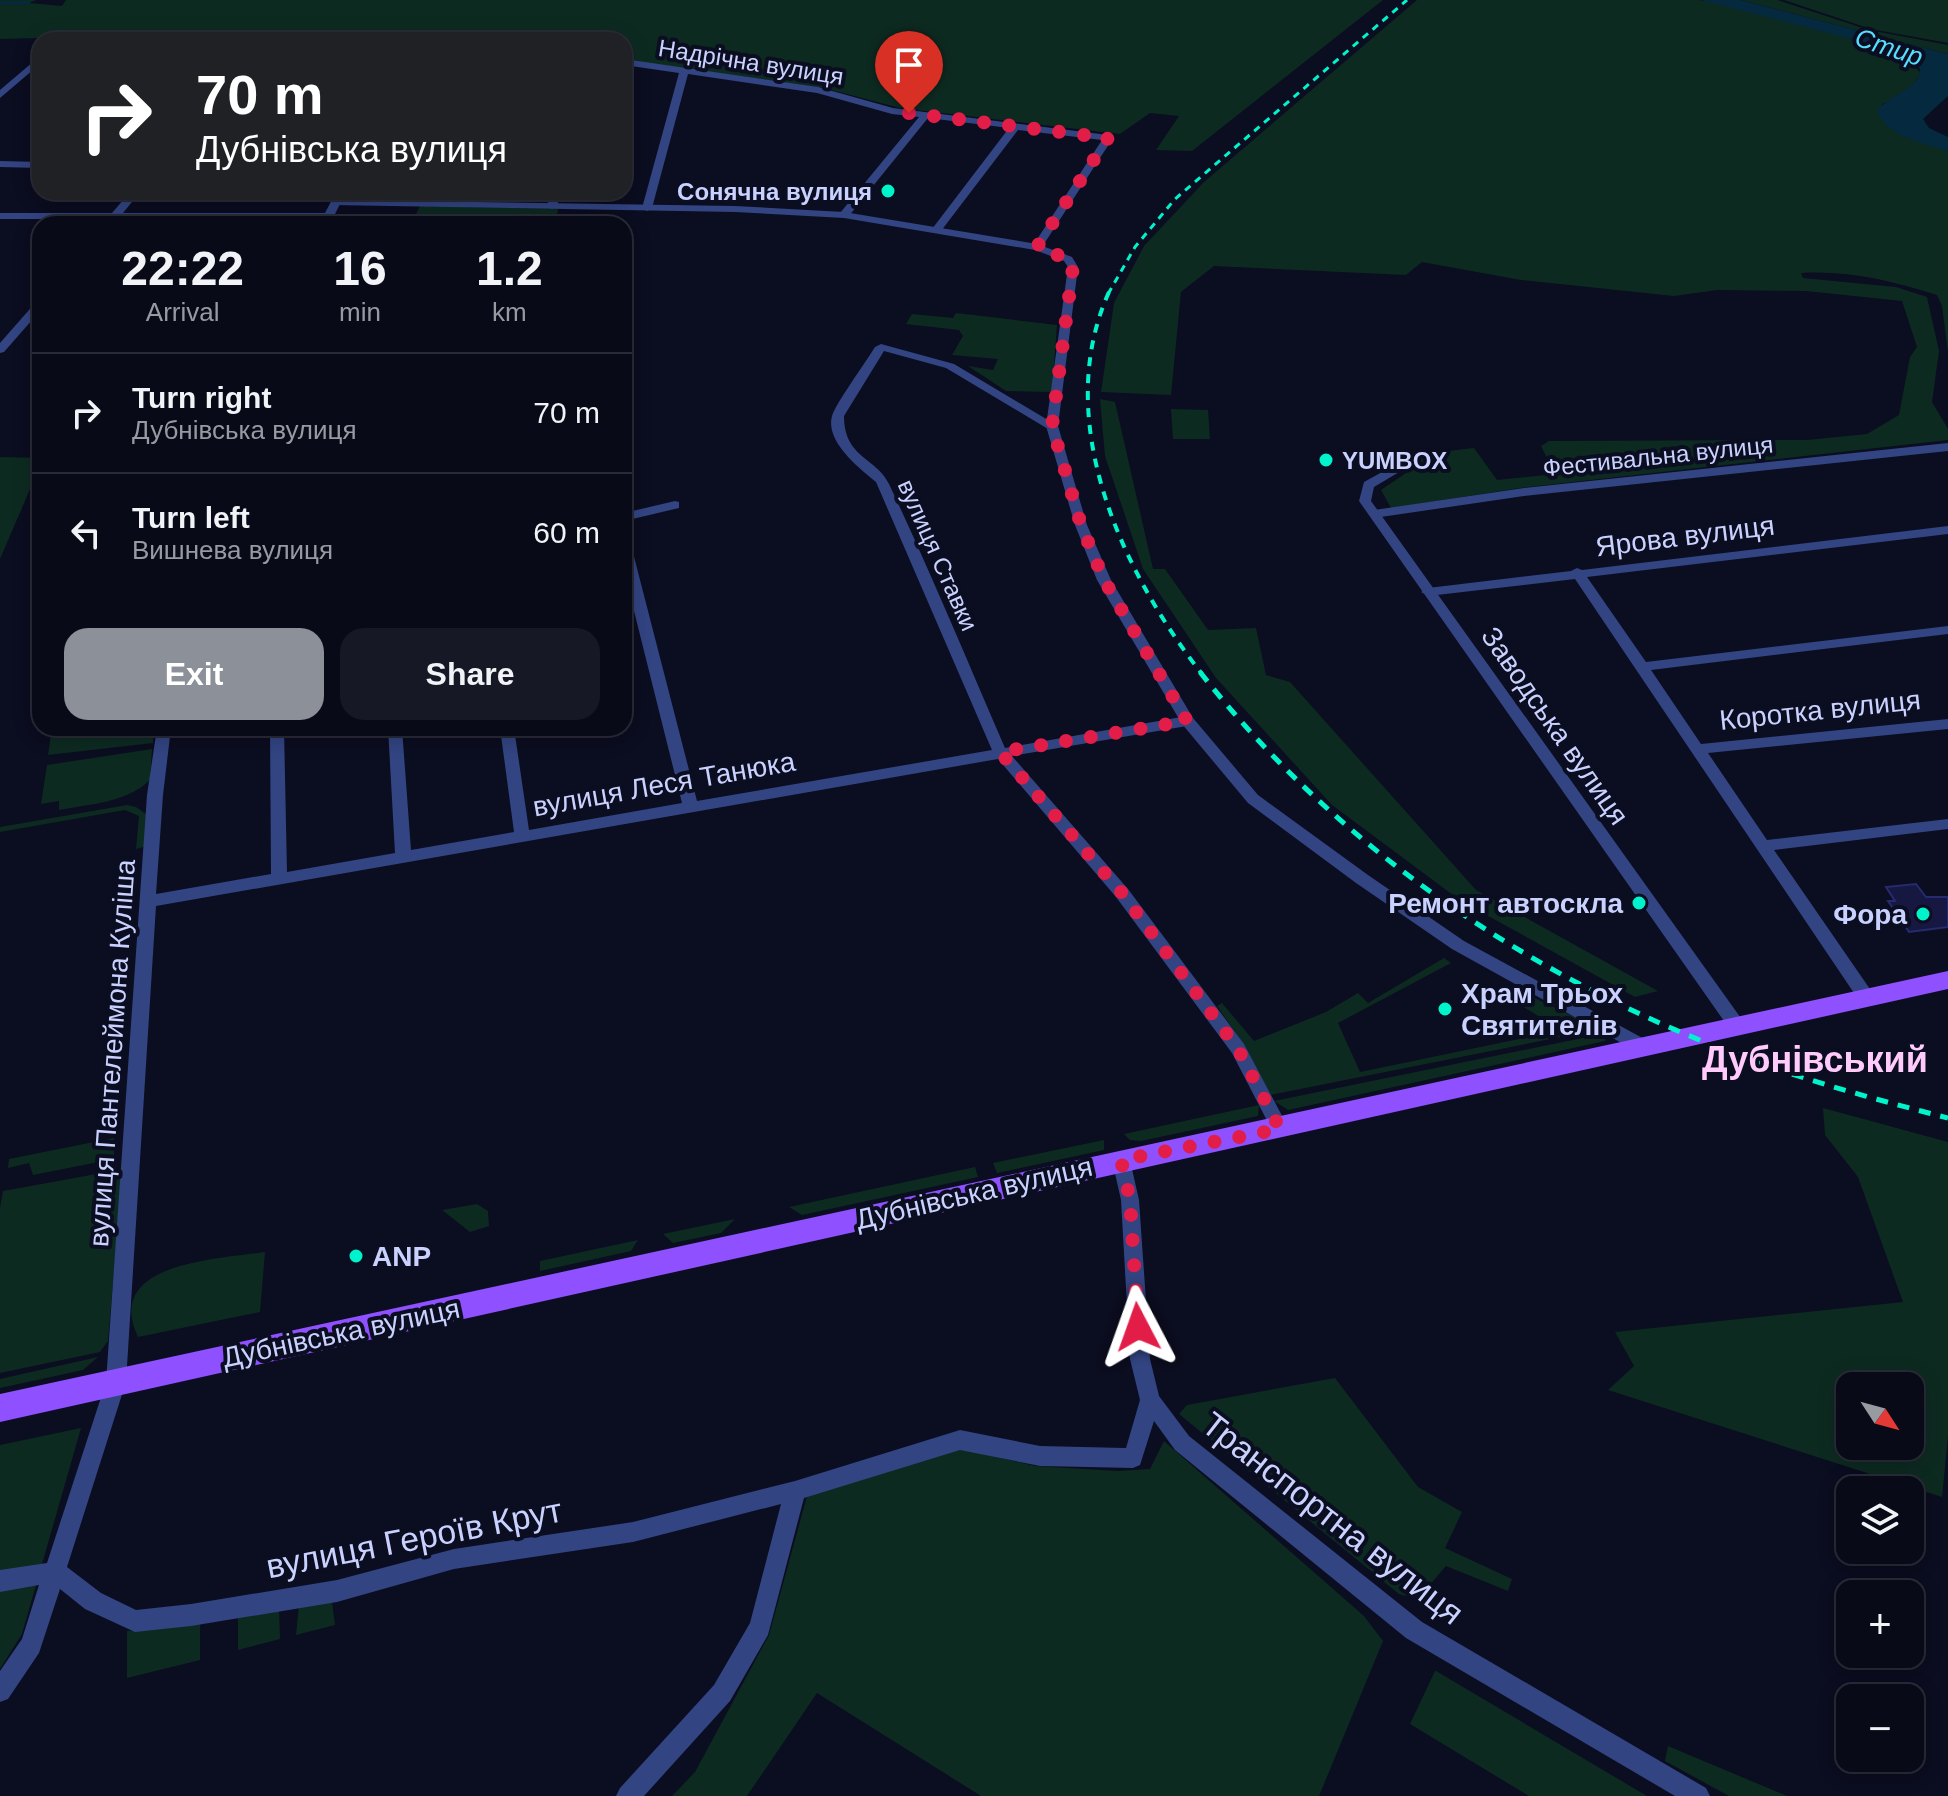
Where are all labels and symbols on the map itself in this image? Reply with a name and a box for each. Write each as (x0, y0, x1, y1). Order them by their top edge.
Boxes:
water label: Стир (1851, 22, 1927, 72)
pin (875, 31, 943, 113)
street label: Надрічна вулиця (657, 34, 845, 90)
place label: Сонячна вулиця (677, 178, 872, 205)
marker: Сонячна вулиця (879, 182, 897, 200)
street label: Фестивальна вулиця (1541, 430, 1775, 482)
place label: YUMBOX (1342, 447, 1447, 474)
marker: YUMBOX (1317, 451, 1335, 469)
street label: вулиця Ставки (893, 475, 983, 635)
street label: Ярова вулиця (1594, 510, 1776, 562)
street label: Заводська вулиця (1475, 621, 1635, 831)
street label: Коротка вулиця (1718, 684, 1922, 736)
street label: вулиця Леся Танюка (530, 746, 798, 822)
street label: вулиця Пантелеймона Куліша (83, 858, 141, 1248)
place label: Ремонт автоскла (1388, 888, 1623, 919)
marker: Ремонт автоскла (1630, 894, 1648, 912)
place label: Фора (1833, 899, 1907, 930)
marker: Фора (1914, 905, 1932, 923)
place label: Храм Трьох Святителів (1461, 978, 1624, 1041)
marker: Храм Трьох Святителів (1436, 1000, 1454, 1018)
district label: Дубнівський (1702, 1039, 1928, 1080)
street label: Дубнівська вулиця (853, 1151, 1095, 1235)
place label: ANP (372, 1241, 431, 1272)
marker: ANP (347, 1247, 365, 1265)
position arrow (1096, 1285, 1180, 1369)
street label: Дубнівська вулиця (220, 1293, 462, 1373)
north arrow (1836, 1372, 1924, 1460)
street label: Транспортна вулиця (1195, 1404, 1471, 1632)
street label: вулиця Героїв Крут (263, 1491, 565, 1585)

